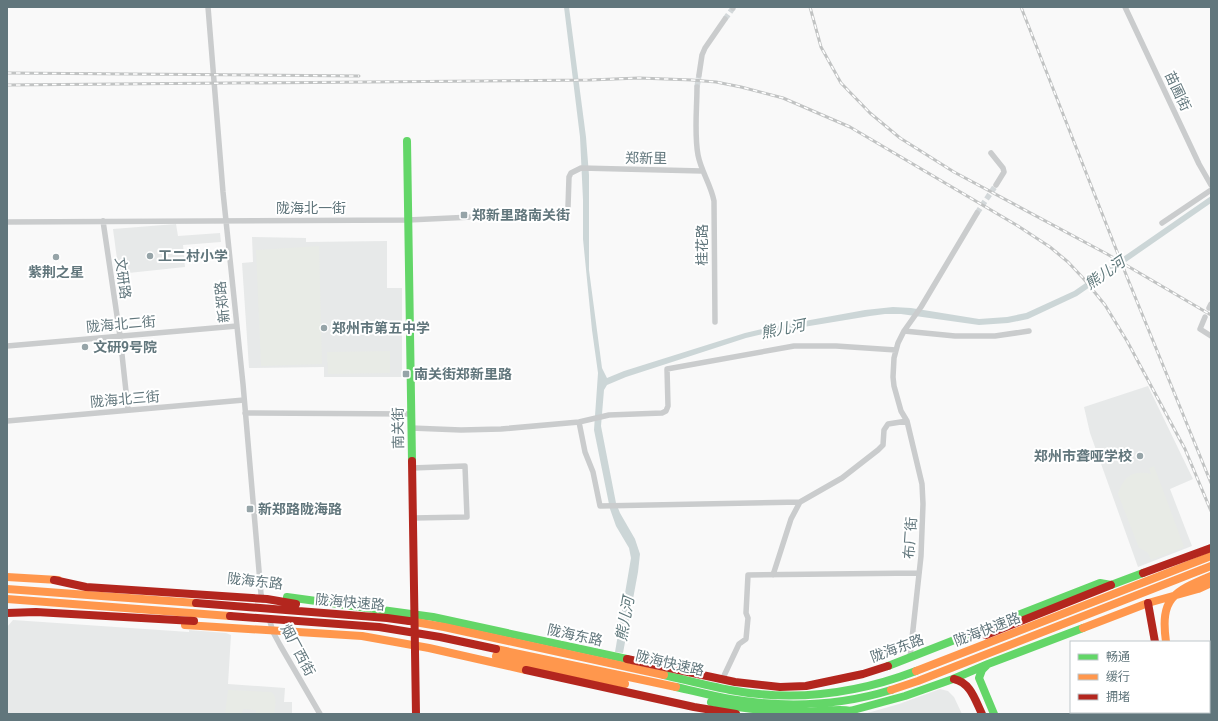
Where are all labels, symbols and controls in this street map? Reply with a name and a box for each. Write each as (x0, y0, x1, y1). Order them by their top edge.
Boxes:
street label: 苗圃街 (1162, 69, 1194, 113)
street label: 郑新里 (625, 150, 667, 166)
street label: 陇海北一街 (276, 200, 346, 216)
place label: 郑新里路南关街 (472, 207, 570, 223)
marker: 郑新里路南关街 (459, 210, 469, 220)
street label: 桂花路 (694, 224, 710, 266)
place label: 工二村小学 (158, 248, 228, 264)
marker: 工二村小学 (145, 251, 155, 261)
water label: 熊儿河 (1081, 251, 1131, 293)
marker: 紫荆之星 (51, 252, 61, 262)
street label: 文研路 (112, 256, 134, 300)
place label: 紫荆之星 (28, 264, 84, 280)
street label: 新郑路 (212, 280, 232, 324)
street label: 陇海北二街 (85, 313, 157, 335)
water label: 熊儿河 (759, 315, 810, 342)
place label: 郑州市第五中学 (332, 320, 430, 336)
marker: 郑州市第五中学 (319, 323, 329, 333)
place label: 文研9号院 (93, 339, 157, 355)
marker: 文研9号院 (80, 342, 90, 352)
place label: 南关街郑新里路 (414, 366, 512, 382)
marker: 南关街郑新里路 (401, 369, 411, 379)
street label: 陇海北三街 (89, 388, 161, 410)
street label: 南关街 (390, 407, 406, 449)
place label: 郑州市聋哑学校 (1034, 448, 1132, 464)
marker: 郑州市聋哑学校 (1135, 451, 1145, 461)
place label: 新郑路陇海路 (258, 501, 342, 517)
marker: 新郑路陇海路 (245, 504, 255, 514)
street label: 布厂街 (901, 516, 919, 560)
street label: 陇海东路 (226, 570, 284, 592)
street label: 陇海快速路 (314, 591, 386, 613)
water label: 熊儿河 (612, 592, 638, 643)
street label: 陇海快速路 (951, 609, 1023, 649)
street label: 陇海东路 (546, 621, 604, 649)
street label: 烟厂西街 (278, 622, 318, 678)
street label: 陇海东路 (868, 631, 926, 665)
legend (1070, 641, 1210, 713)
street label: 陇海快速路 (634, 647, 706, 679)
text: 畅通 (1106, 650, 1130, 664)
text: 缓行 (1106, 670, 1130, 684)
text: 拥堵 (1106, 690, 1130, 704)

